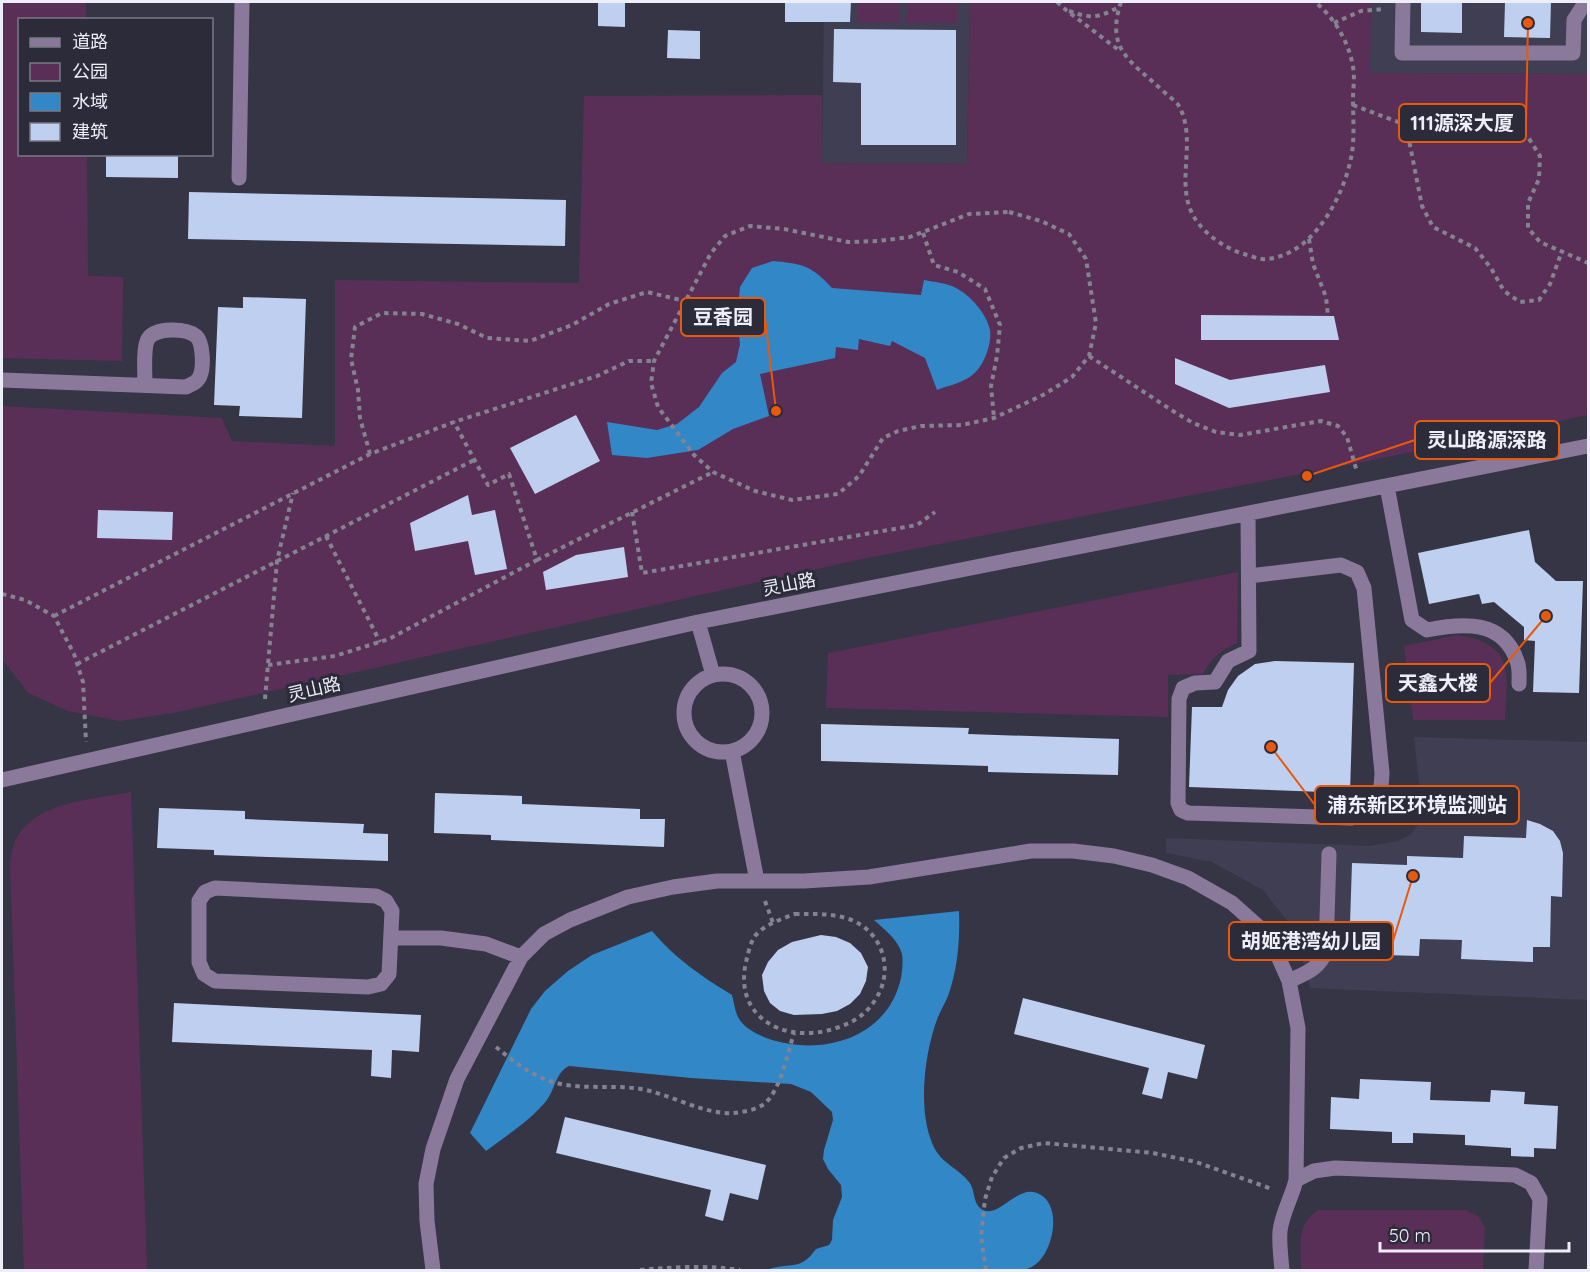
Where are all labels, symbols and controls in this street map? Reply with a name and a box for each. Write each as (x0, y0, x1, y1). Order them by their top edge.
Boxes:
legend (18, 18, 213, 156)
text: 道路 (72, 30, 108, 53)
text: 公园 (72, 60, 108, 83)
text: 水域 (72, 90, 108, 113)
callout: 111源深大厦 (1399, 104, 1526, 142)
text: 111源深大厦 (1410, 110, 1514, 135)
text: 建筑 (72, 120, 108, 143)
callout: 豆香园 (681, 298, 765, 336)
text: 豆香园 (693, 304, 753, 329)
callout: 灵山路源深路 (1415, 421, 1559, 459)
text: 灵山路源深路 (1427, 427, 1547, 452)
street label: 灵山路 (760, 568, 818, 600)
callout: 天鑫大楼 (1386, 664, 1490, 702)
text: 天鑫大楼 (1398, 670, 1478, 695)
street label: 灵山路 (285, 672, 343, 706)
callout: 浦东新区环境监测站 (1315, 786, 1519, 824)
text: 浦东新区环境监测站 (1327, 792, 1507, 817)
callout: 胡姬港湾幼儿园 (1229, 922, 1393, 960)
text: 胡姬港湾幼儿园 (1241, 928, 1381, 953)
scale bar (1380, 1215, 1569, 1253)
text: 50 m (1389, 1224, 1431, 1247)

